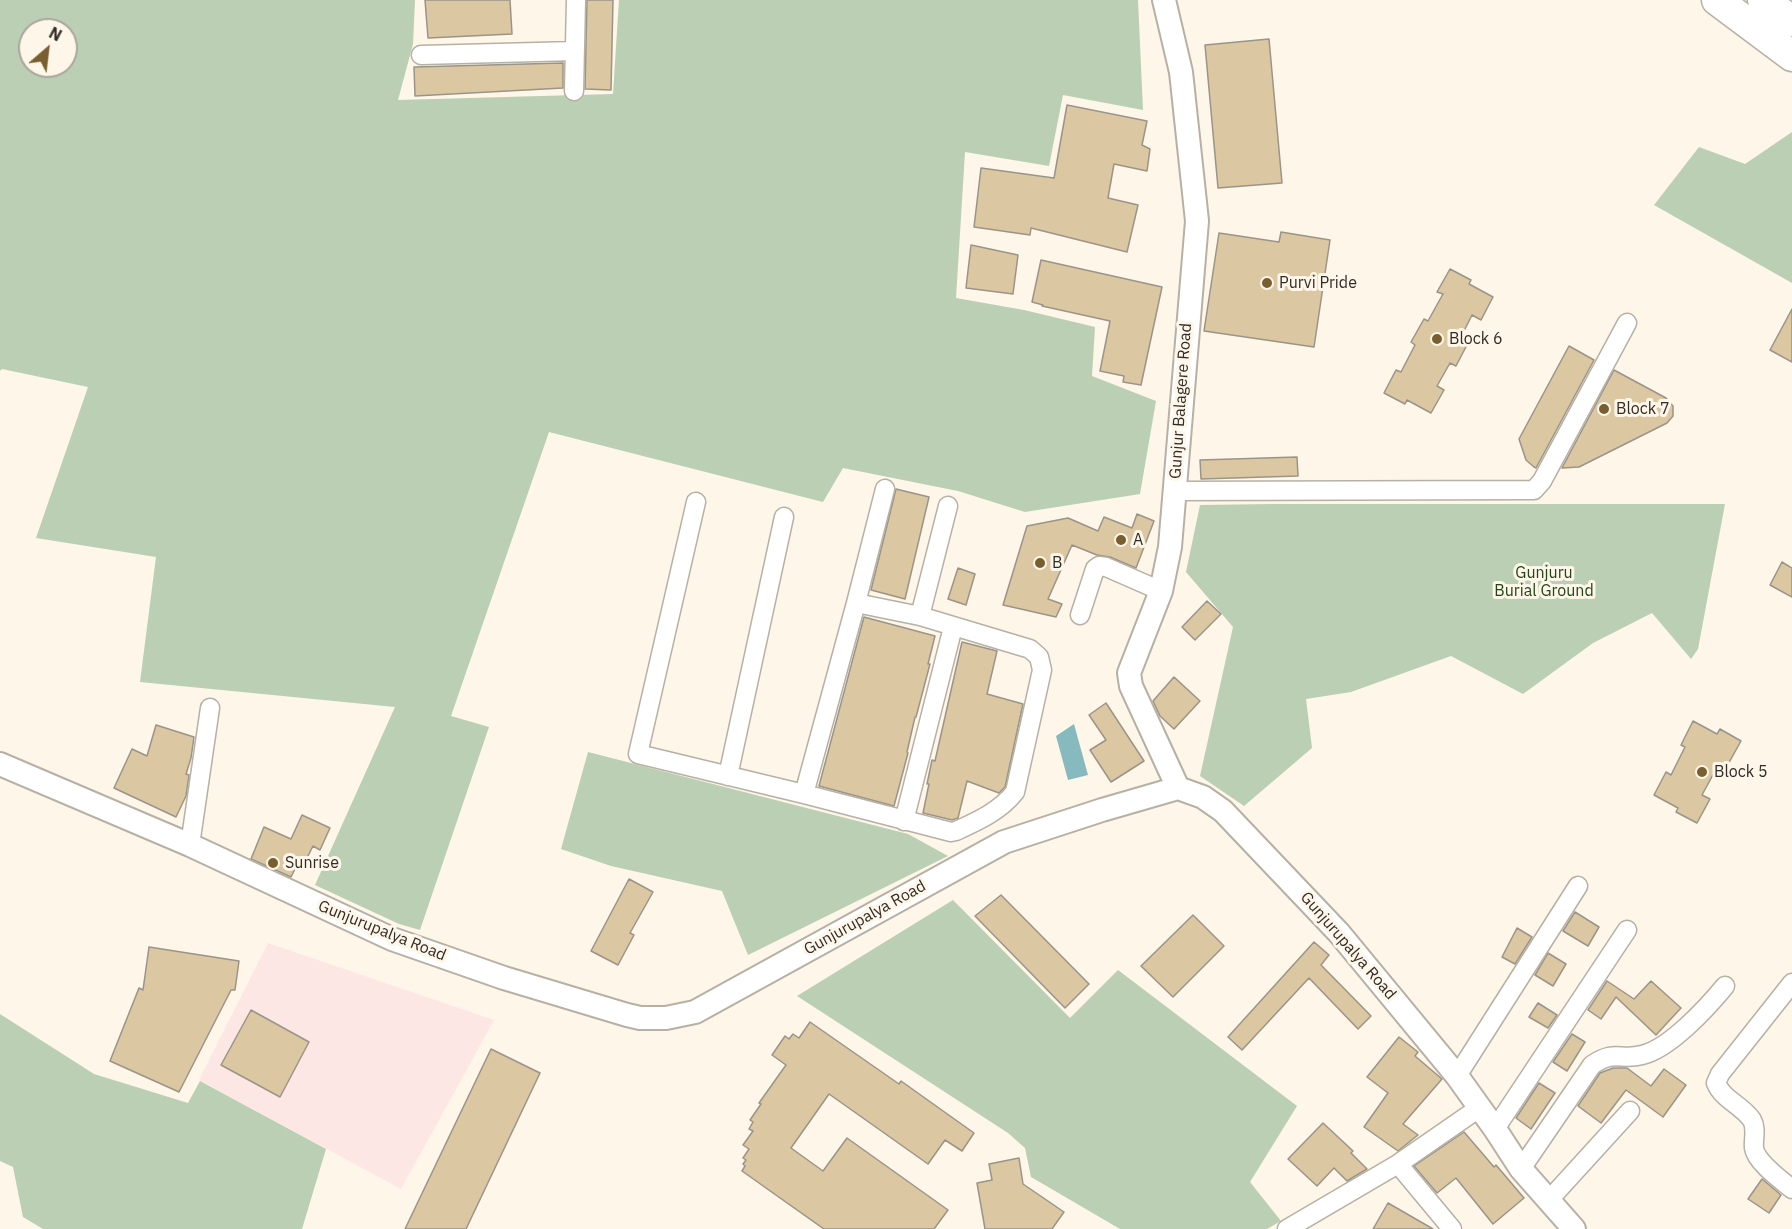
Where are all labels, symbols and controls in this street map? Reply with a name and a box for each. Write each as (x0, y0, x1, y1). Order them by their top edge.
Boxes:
north arrow (18, 18, 78, 78)
text: N (46, 22, 65, 45)
place label: Purvi Pride (1279, 273, 1357, 293)
marker: Purvi Pride (1260, 276, 1274, 290)
street label: Gunjur Balagere Road (1166, 322, 1196, 480)
place label: Block 6 (1449, 329, 1503, 349)
marker: Block 6 (1430, 332, 1444, 346)
place label: Block 7 (1616, 399, 1670, 419)
marker: Block 7 (1597, 402, 1611, 416)
place label: A (1133, 530, 1143, 550)
marker: A (1114, 533, 1128, 547)
place label: B (1052, 553, 1062, 573)
marker: B (1033, 556, 1047, 570)
park label: Gunjuru Burial Ground (1494, 563, 1594, 601)
place label: Block 5 (1714, 762, 1768, 782)
marker: Block 5 (1695, 765, 1709, 779)
place label: Sunrise (285, 853, 339, 873)
marker: Sunrise (266, 856, 280, 870)
street label: Gunjurupalya Road (801, 877, 929, 959)
street label: Gunjurupalya Road (1296, 888, 1400, 1004)
street label: Gunjurupalya Road (315, 897, 449, 965)

